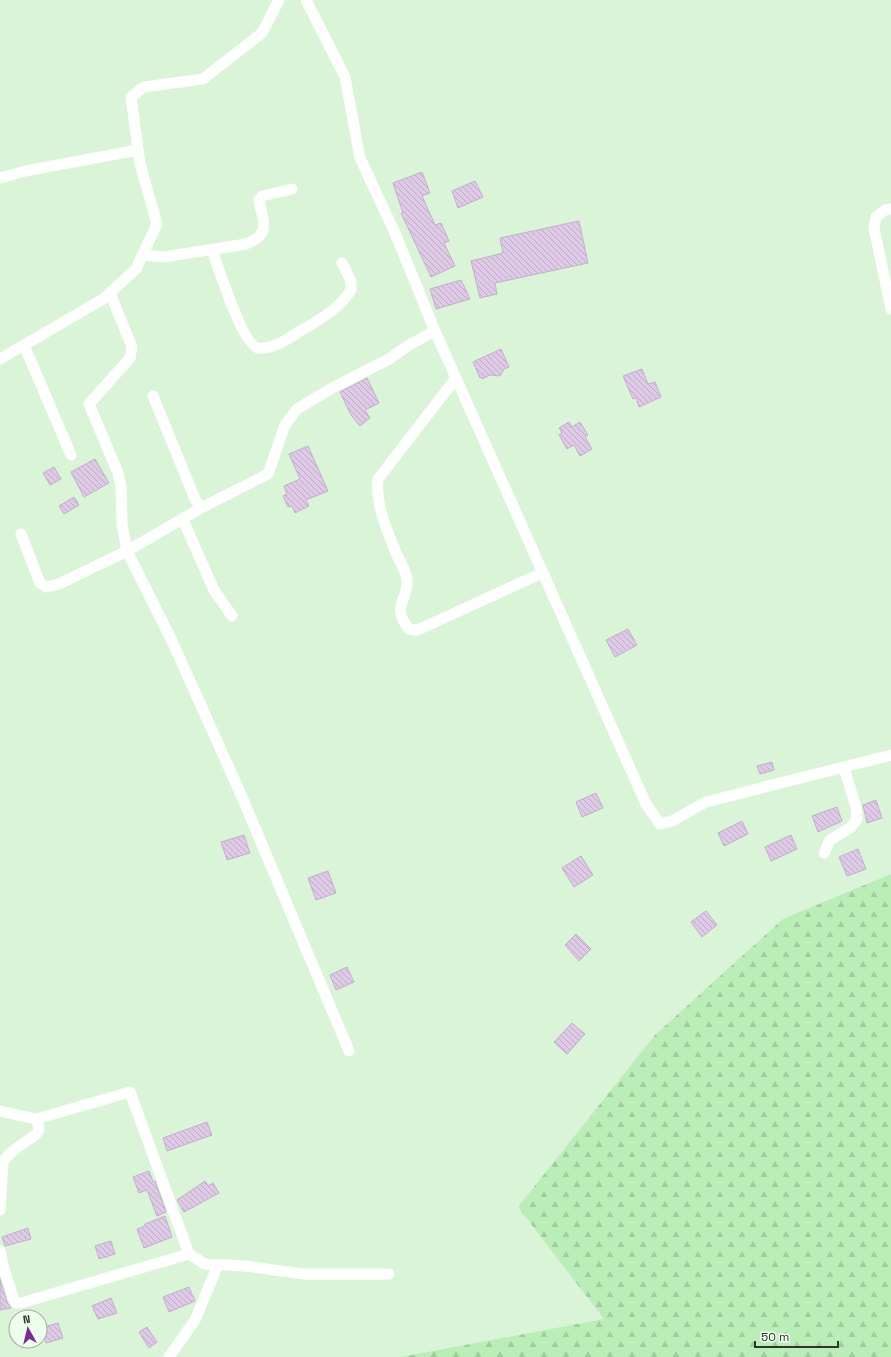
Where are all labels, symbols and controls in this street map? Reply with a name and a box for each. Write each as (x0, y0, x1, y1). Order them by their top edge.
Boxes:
north arrow (8, 1309, 48, 1349)
text: N (22, 1312, 31, 1327)
scale bar (755, 1323, 838, 1349)
text: 50 m (761, 1329, 789, 1345)

